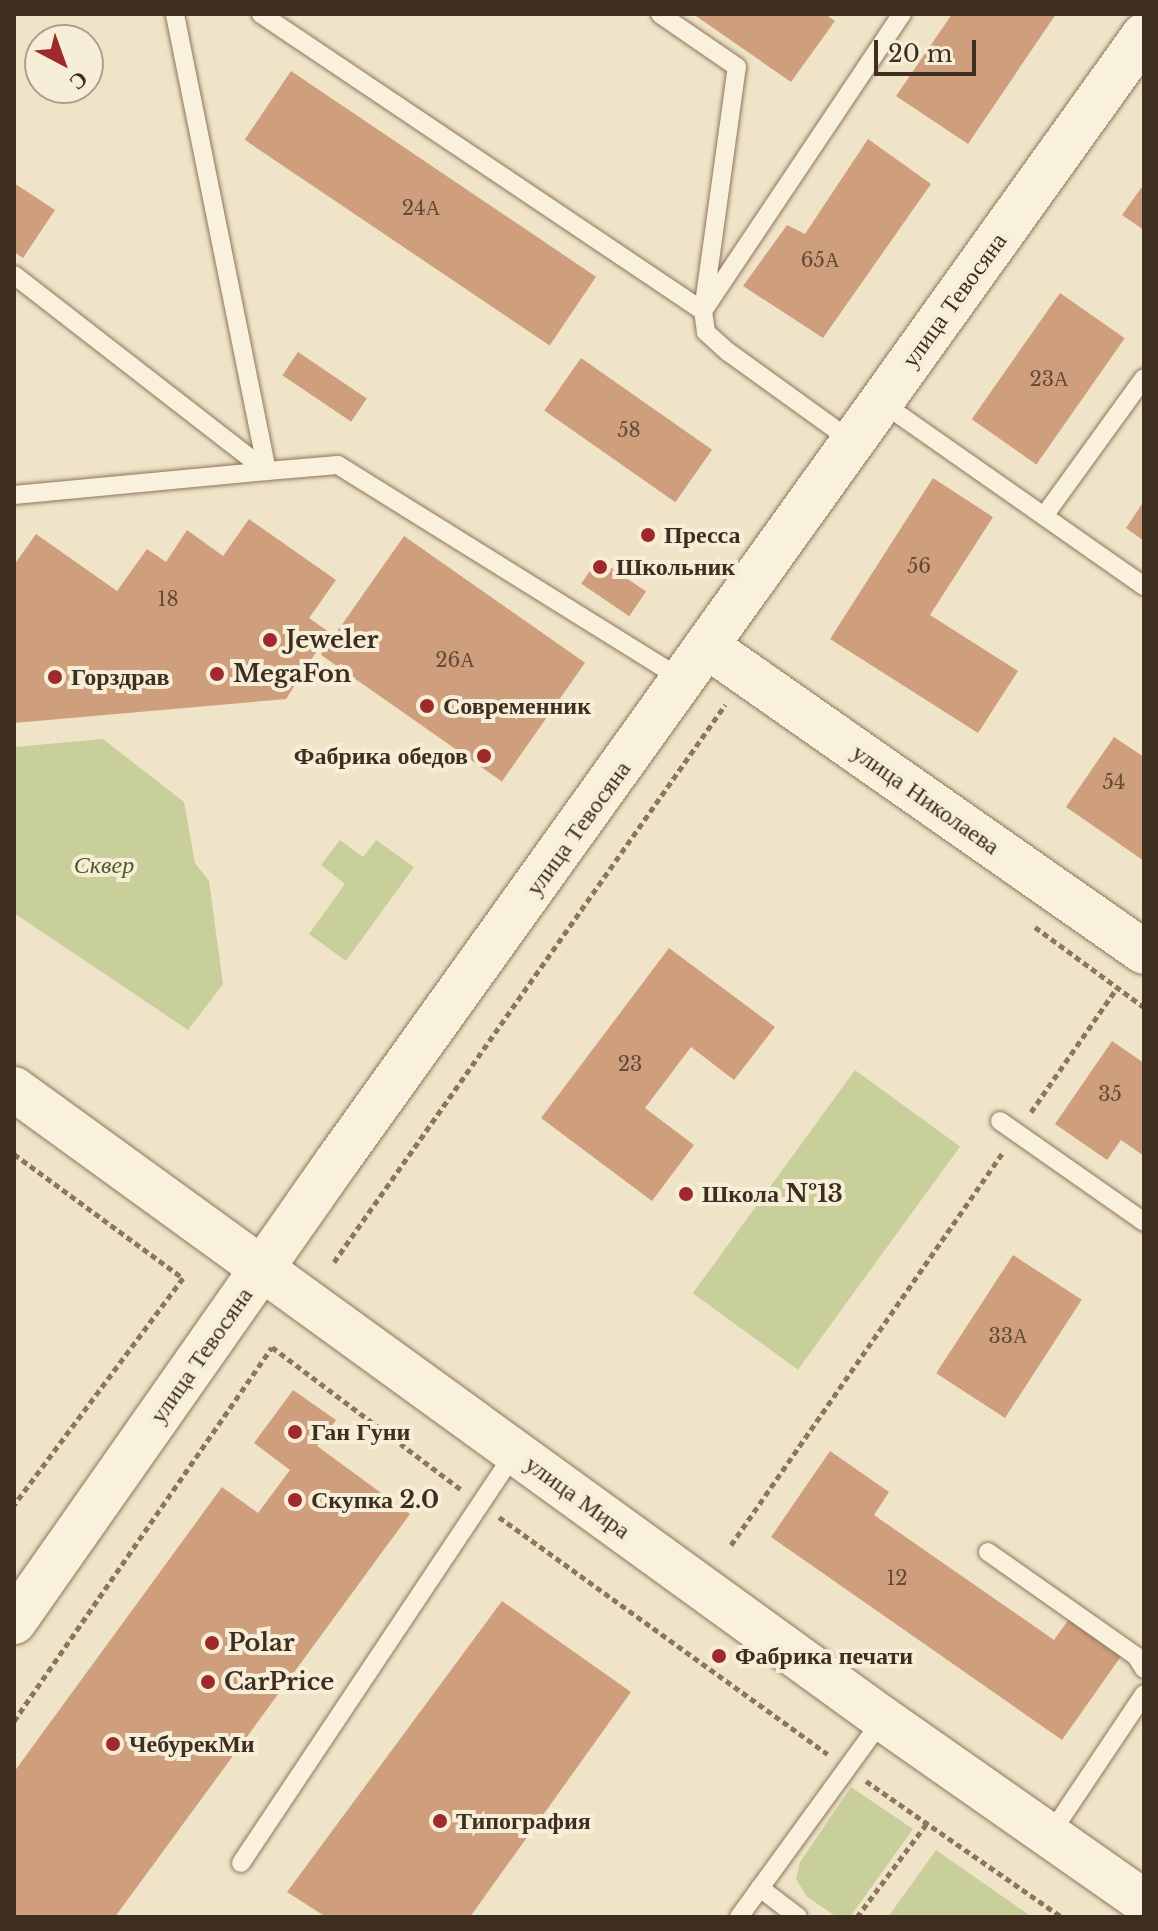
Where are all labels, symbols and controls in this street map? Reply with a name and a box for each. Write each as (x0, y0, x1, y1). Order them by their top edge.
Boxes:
north arrow (24, 24, 104, 104)
scale bar (878, 24, 980, 74)
text: 20 m (888, 39, 953, 68)
text: С (64, 66, 94, 96)
house number: 24А (402, 196, 440, 220)
street label: улица Тевосяна (895, 227, 1013, 373)
house number: 65А (801, 248, 839, 272)
house number: 23А (1029, 367, 1069, 391)
house number: 58 (617, 418, 641, 442)
place label: Пресса (664, 521, 741, 549)
marker: Пресса (639, 526, 657, 544)
place label: Школьник (616, 553, 735, 581)
house number: 56 (907, 554, 931, 578)
marker: Школьник (591, 558, 609, 576)
house number: 18 (157, 587, 179, 611)
place label: Jeweler (286, 626, 379, 654)
marker: Jeweler (261, 631, 279, 649)
house number: 26А (435, 648, 475, 672)
place label: MegaFon (233, 660, 351, 688)
place label: Горздрав (71, 663, 169, 691)
marker: MegaFon (208, 665, 226, 683)
marker: Горздрав (46, 668, 64, 686)
place label: Современник (443, 692, 591, 720)
marker: Современник (418, 697, 436, 715)
street label: улица Николаева (847, 737, 1005, 861)
place label: Фабрика обедов (294, 742, 468, 770)
marker: Фабрика обедов (475, 747, 493, 765)
street label: улица Тевосяна (519, 755, 637, 901)
house number: 54 (1102, 770, 1126, 794)
park label: Сквер (74, 851, 134, 879)
house number: 23 (618, 1052, 642, 1076)
house number: 35 (1098, 1082, 1122, 1106)
place label: Школа №13 (702, 1180, 843, 1208)
marker: Школа №13 (677, 1185, 695, 1203)
street label: улица Тевосяна (143, 1281, 259, 1429)
house number: 33А (988, 1324, 1028, 1348)
place label: Ган Гуни (311, 1418, 410, 1446)
marker: Ган Гуни (286, 1423, 304, 1441)
street label: улица Мира (520, 1449, 636, 1545)
place label: Скупка 2.0 (311, 1486, 439, 1514)
marker: Скупка 2.0 (286, 1491, 304, 1509)
house number: 12 (886, 1566, 908, 1590)
place label: Polar (228, 1629, 295, 1657)
marker: Polar (203, 1634, 221, 1652)
place label: Фабрика печати (735, 1642, 913, 1670)
marker: Фабрика печати (710, 1647, 728, 1665)
place label: CarPrice (224, 1668, 334, 1696)
marker: CarPrice (199, 1673, 217, 1691)
place label: ЧебурекМи (129, 1730, 255, 1758)
marker: ЧебурекМи (104, 1735, 122, 1753)
place label: Типография (456, 1807, 591, 1835)
marker: Типография (431, 1812, 449, 1830)

